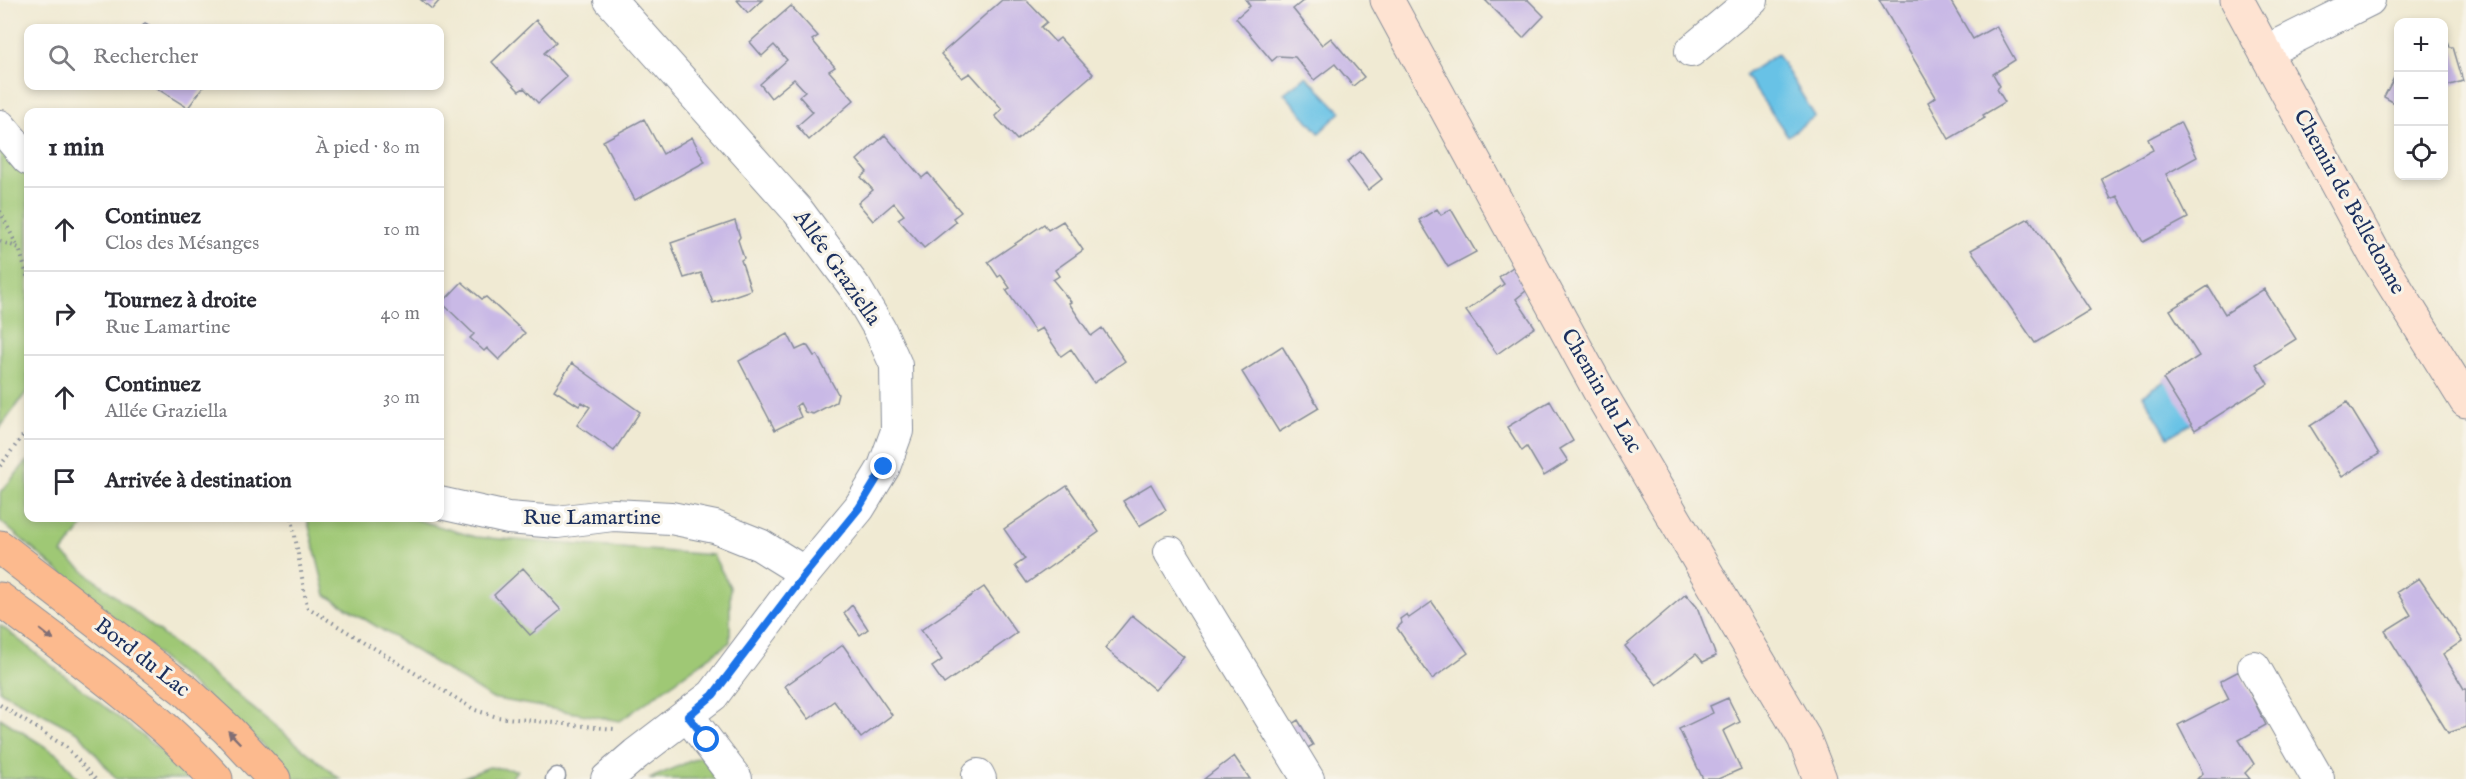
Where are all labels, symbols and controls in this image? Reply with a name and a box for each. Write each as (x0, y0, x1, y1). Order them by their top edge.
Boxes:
map controls (2394, 18, 2448, 180)
button: + (2394, 18, 2448, 72)
search box (24, 24, 444, 90)
icon: search (45, 41, 78, 74)
text: Rechercher (93, 43, 198, 71)
button: − (2394, 72, 2448, 126)
street label: Chemin de Belledonne (2287, 105, 2411, 299)
button: locate (2394, 126, 2448, 180)
text: 1 min (48, 131, 104, 164)
text: À pied · 80 m (316, 135, 420, 160)
text: Continuez (105, 203, 201, 231)
street label: Allée Graziella (786, 204, 887, 332)
icon: ahead (48, 213, 81, 246)
text: 10 m (383, 217, 420, 242)
text: Clos des Mésanges (105, 231, 259, 256)
text: Tournez à droite (105, 287, 256, 315)
icon: right (48, 297, 81, 330)
text: 40 m (381, 301, 420, 326)
text: Rue Lamartine (105, 315, 230, 340)
street label: Chemin du Lac (1554, 324, 1648, 458)
text: Continuez (105, 371, 201, 399)
icon: ahead (48, 381, 81, 414)
text: 30 m (383, 385, 420, 410)
text: Allée Graziella (105, 399, 227, 424)
route end (870, 453, 896, 479)
icon: arrive (48, 465, 81, 498)
text: Arrivée à destination (105, 467, 292, 495)
street label: Rue Lamartine (523, 504, 661, 532)
street label: Bord du Lac (89, 612, 195, 704)
one-way arrow (39, 628, 54, 640)
route start (693, 726, 719, 752)
one-way arrow (228, 730, 242, 744)

